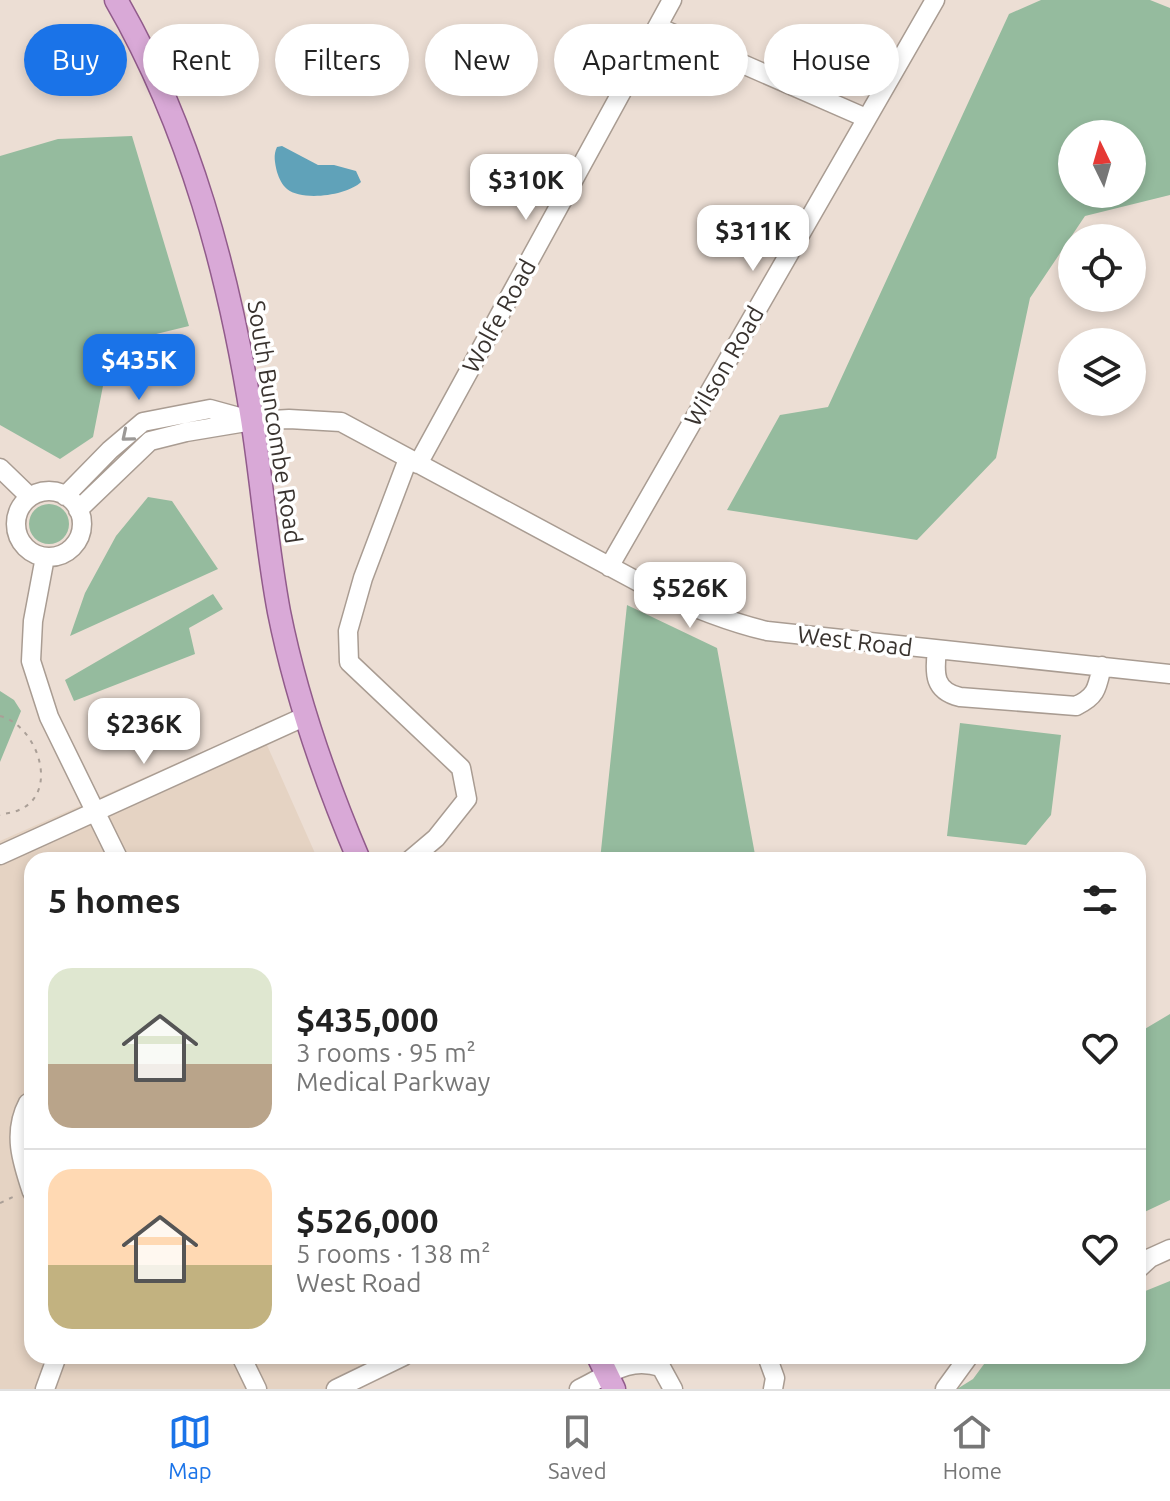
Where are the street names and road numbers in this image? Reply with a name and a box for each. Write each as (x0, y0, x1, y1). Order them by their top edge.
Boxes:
street label: Wolfe Road (457, 255, 541, 377)
street label: South Buncombe Road (242, 299, 308, 545)
street label: Wilson Road (679, 301, 769, 431)
street label: West Road (796, 621, 914, 661)

